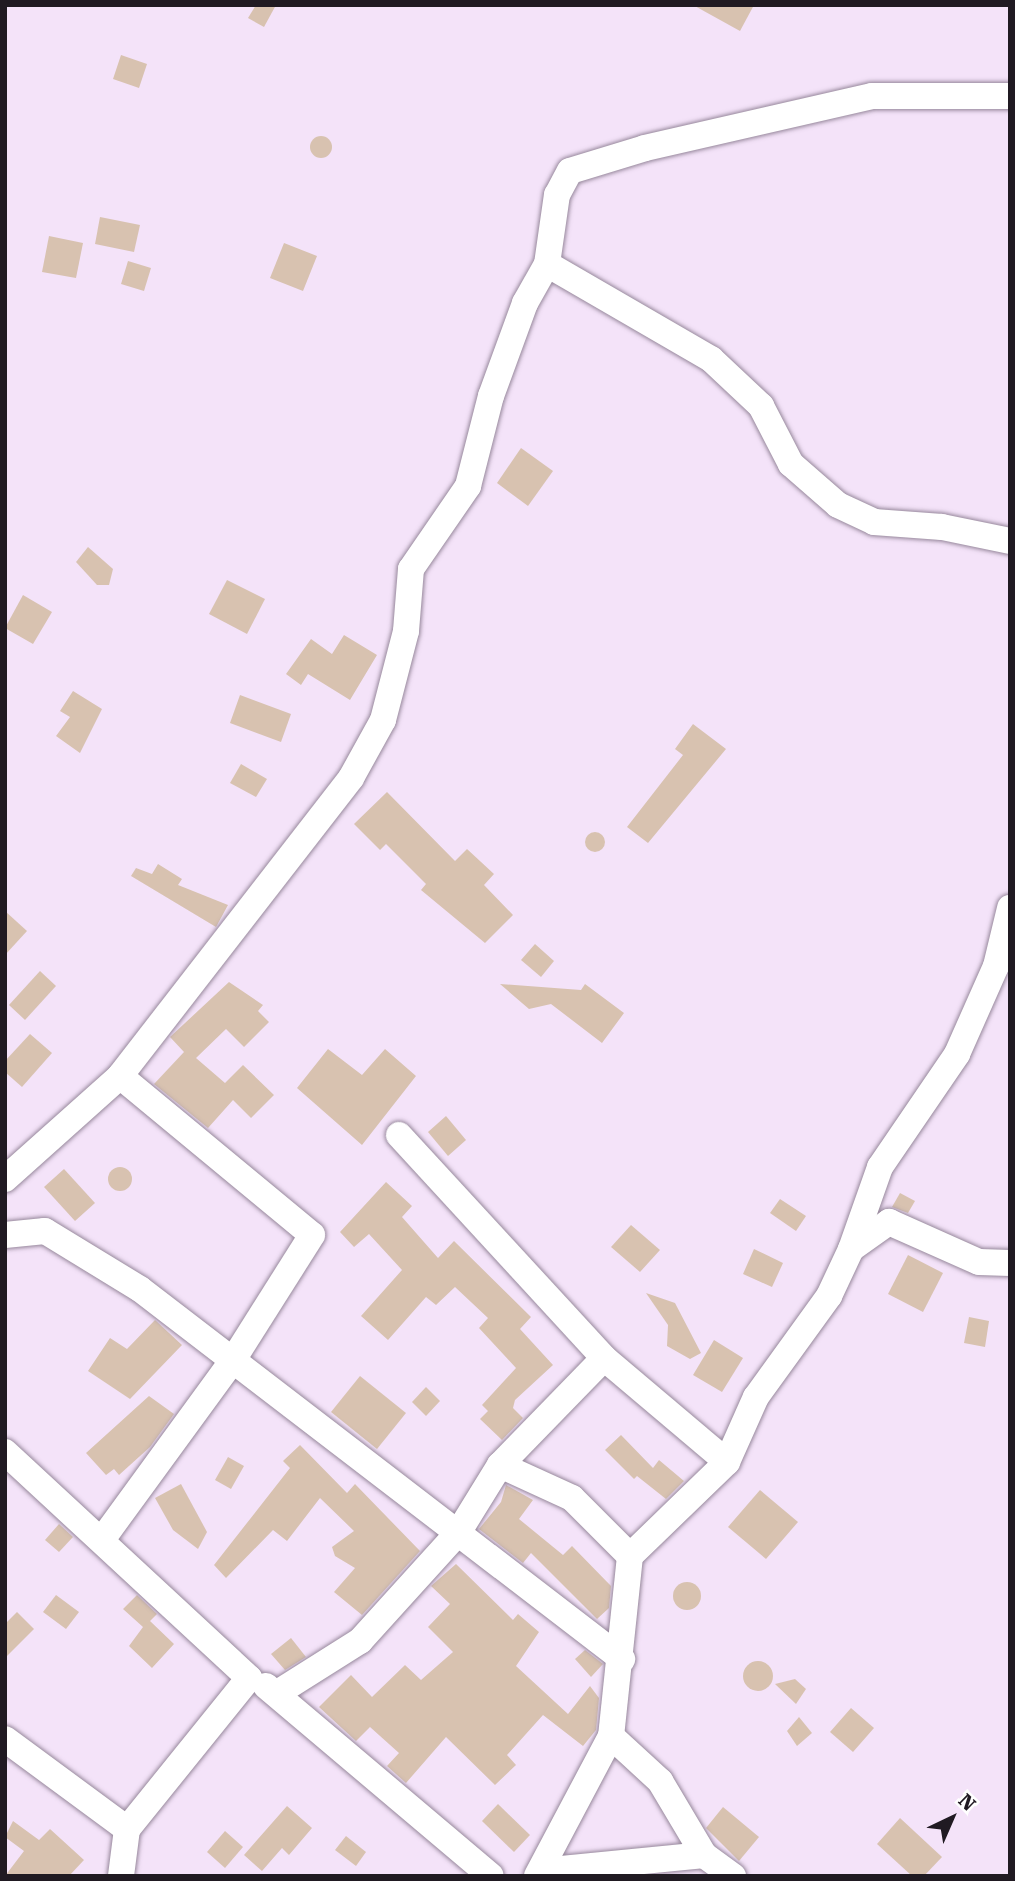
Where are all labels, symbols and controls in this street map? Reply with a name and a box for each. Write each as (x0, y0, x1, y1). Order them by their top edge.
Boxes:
north arrow (917, 1783, 987, 1853)
text: N (954, 1789, 980, 1816)

